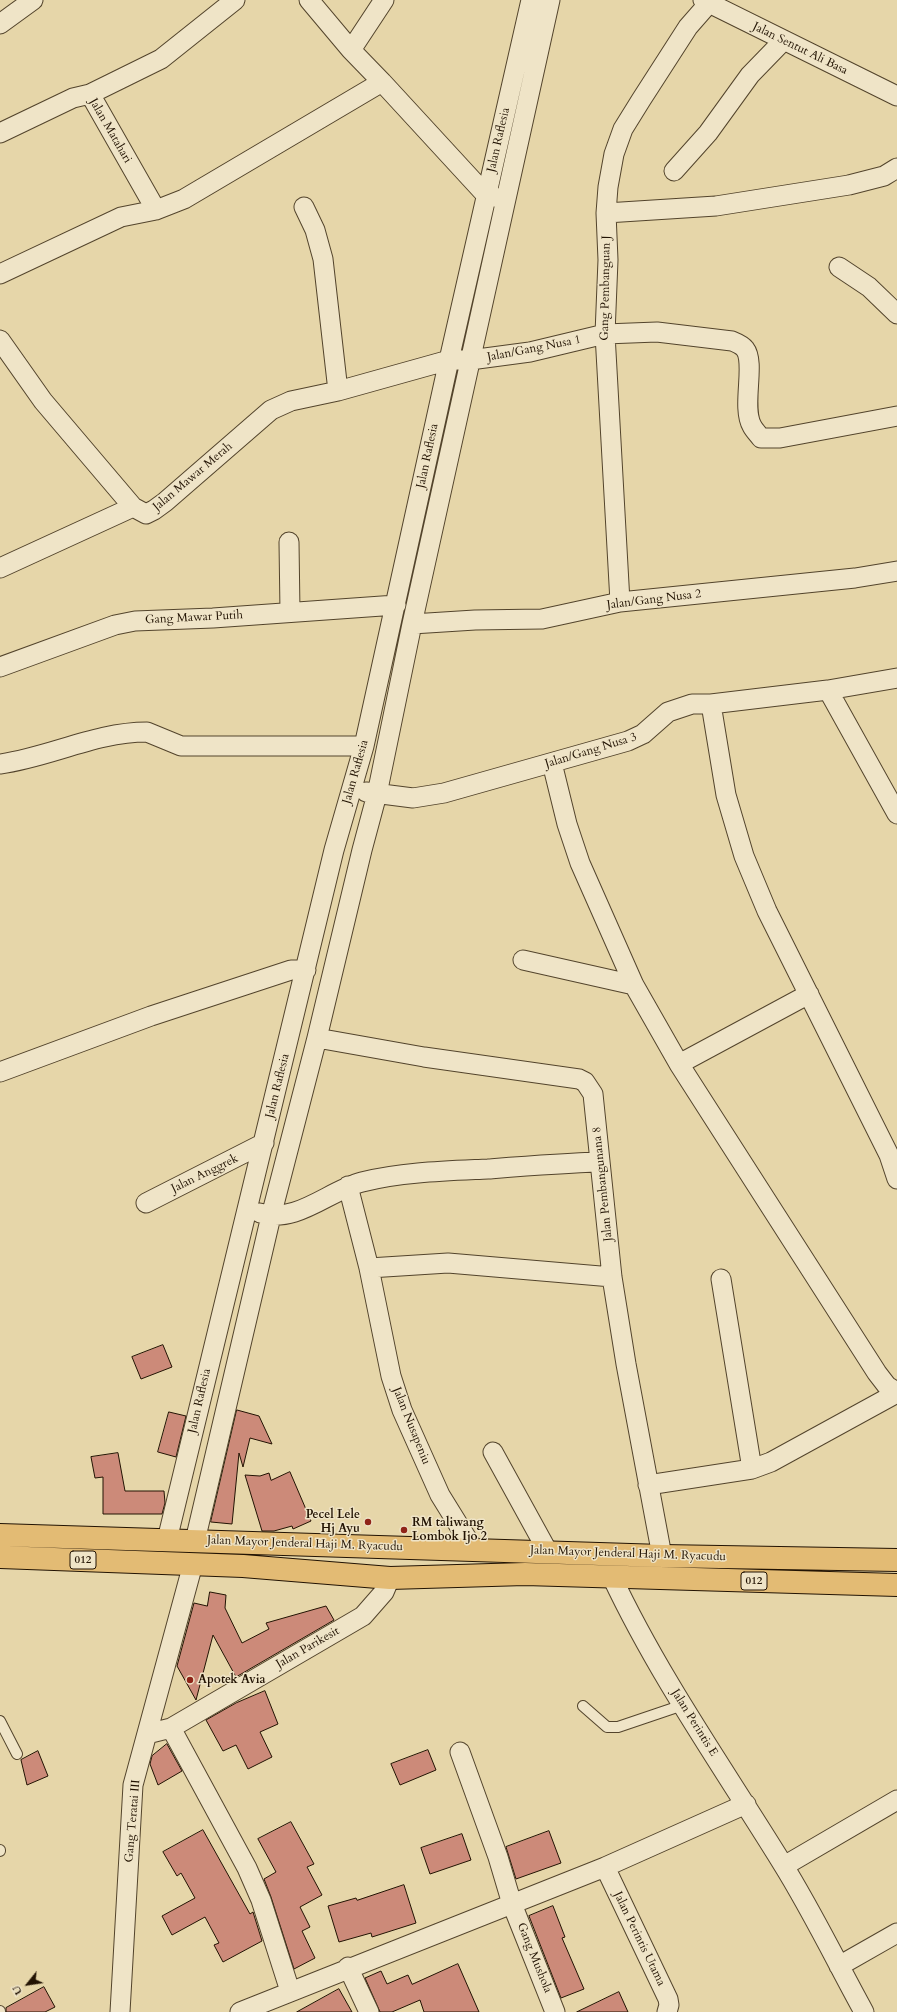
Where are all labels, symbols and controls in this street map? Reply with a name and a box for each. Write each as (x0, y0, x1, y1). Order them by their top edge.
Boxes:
street label: Jalan Sentut Ali Basa (750, 20, 850, 78)
street label: Jalan Matahari (86, 96, 134, 166)
street label: Jalan Raflesia (485, 106, 513, 174)
street label: Gang Pembanguan J (598, 235, 614, 341)
street label: Jalan/Gang Nusa 1 (486, 333, 582, 365)
street label: Jalan Raflesia (414, 422, 442, 490)
street label: Jalan Mawar Merah (150, 440, 236, 514)
street label: Jalan/Gang Nusa 2 (606, 587, 702, 613)
street label: Gang Mawar Putih (145, 608, 243, 628)
street label: Jalan/Gang Nusa 3 (543, 730, 639, 772)
street label: Jalan Raflesia (340, 738, 372, 806)
street label: Jalan Raflesia (263, 1052, 293, 1120)
street label: Jalan Pembangunana 8 (590, 1126, 616, 1242)
street label: Jalan Anggrek (169, 1152, 241, 1196)
street label: Jalan Raflesia (186, 1367, 214, 1435)
street label: Jalan Nusapeniu (389, 1385, 433, 1467)
place label: Pecel Lele Hj Ayu (306, 1508, 360, 1536)
place label: RM taliwang Lombok Ijo 2 (412, 1516, 487, 1544)
marker: Pecel Lele Hj Ayu (363, 1517, 373, 1527)
marker: RM taliwang Lombok Ijo 2 (399, 1525, 409, 1535)
street label: Jalan Mayor Jenderal Haji M. Ryacudu (207, 1533, 403, 1555)
street label: Jalan Mayor Jenderal Haji M. Ryacudu (530, 1543, 726, 1565)
road number: 012 (70, 1551, 96, 1569)
road number: 012 (741, 1572, 767, 1590)
street label: Jalan Parikesit (274, 1624, 342, 1672)
place label: Apotek Avia (198, 1673, 265, 1687)
marker: Apotek Avia (185, 1675, 195, 1685)
street label: Jalan Perintis E (668, 1687, 720, 1759)
street label: Gang Teratai III (122, 1779, 144, 1863)
street label: Jalan Perintis Utama (610, 1889, 668, 1989)
street label: Gang Mushola (513, 1921, 555, 1995)
north arrow (8, 1964, 48, 2004)
text: U (8, 1983, 26, 1998)

